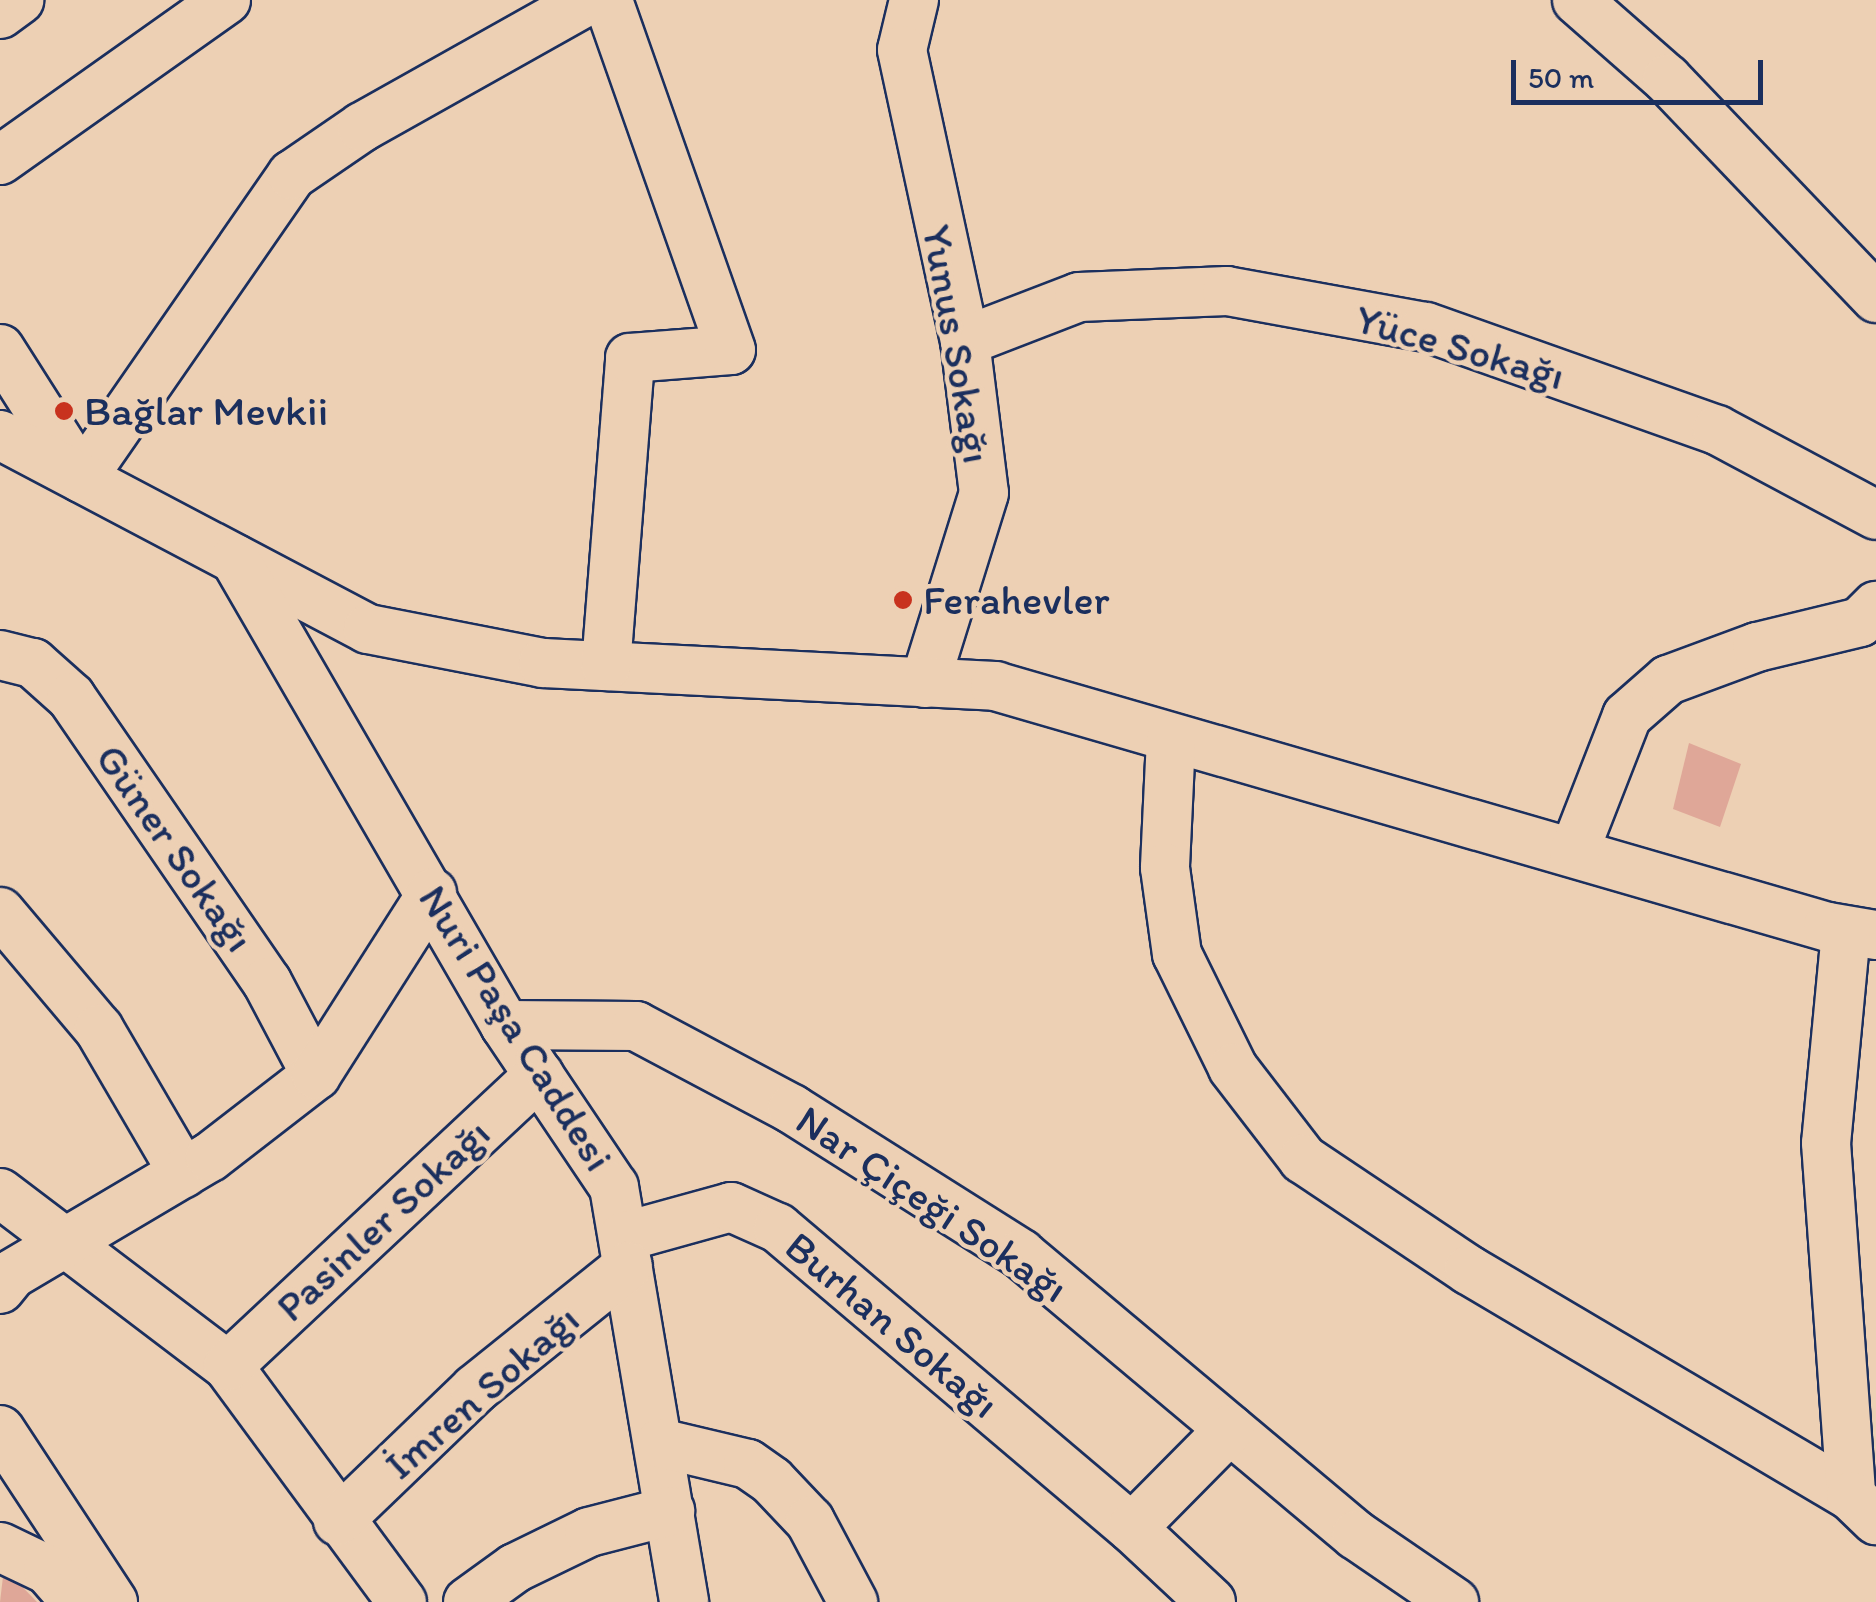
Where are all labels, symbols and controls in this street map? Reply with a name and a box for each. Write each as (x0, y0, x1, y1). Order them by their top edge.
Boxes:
scale bar (1516, 40, 1768, 102)
text: 50 m (1528, 59, 1594, 96)
street label: Yunus Sokağı (911, 221, 1003, 467)
street label: Yüce Sokağı (1350, 293, 1570, 401)
place label: Bağlar Mevkii (84, 386, 328, 436)
marker: Bağlar Mevkii (53, 400, 75, 422)
place label: Ferahevler (923, 575, 1109, 625)
marker: Ferahevler (892, 589, 914, 611)
street label: Güner Sokağı (85, 735, 265, 961)
street label: Nuri Paşa Caddesi (408, 876, 624, 1180)
street label: Nar Çiçeği Sokağı (787, 1095, 1077, 1313)
street label: Pasinler Sokağı (265, 1108, 501, 1332)
street label: Burhan Sokağı (775, 1221, 1009, 1429)
street label: İmren Sokağı (375, 1294, 589, 1490)

